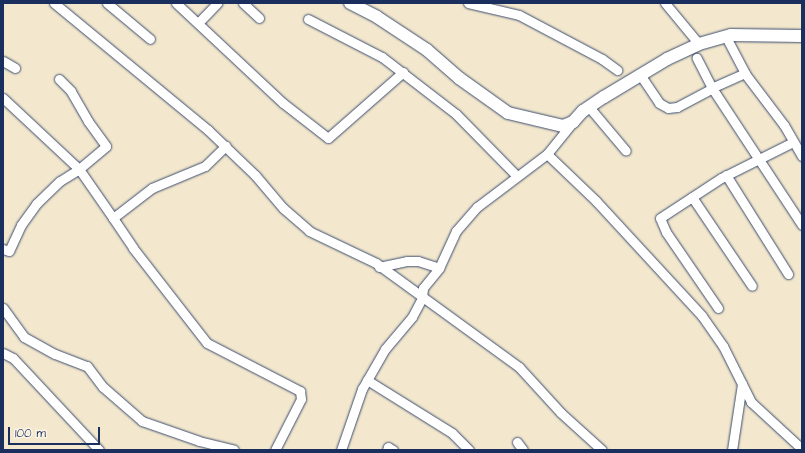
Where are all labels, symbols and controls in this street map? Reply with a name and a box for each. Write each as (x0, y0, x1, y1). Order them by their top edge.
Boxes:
scale bar (10, 419, 102, 445)
text: 100 m (15, 425, 46, 442)

